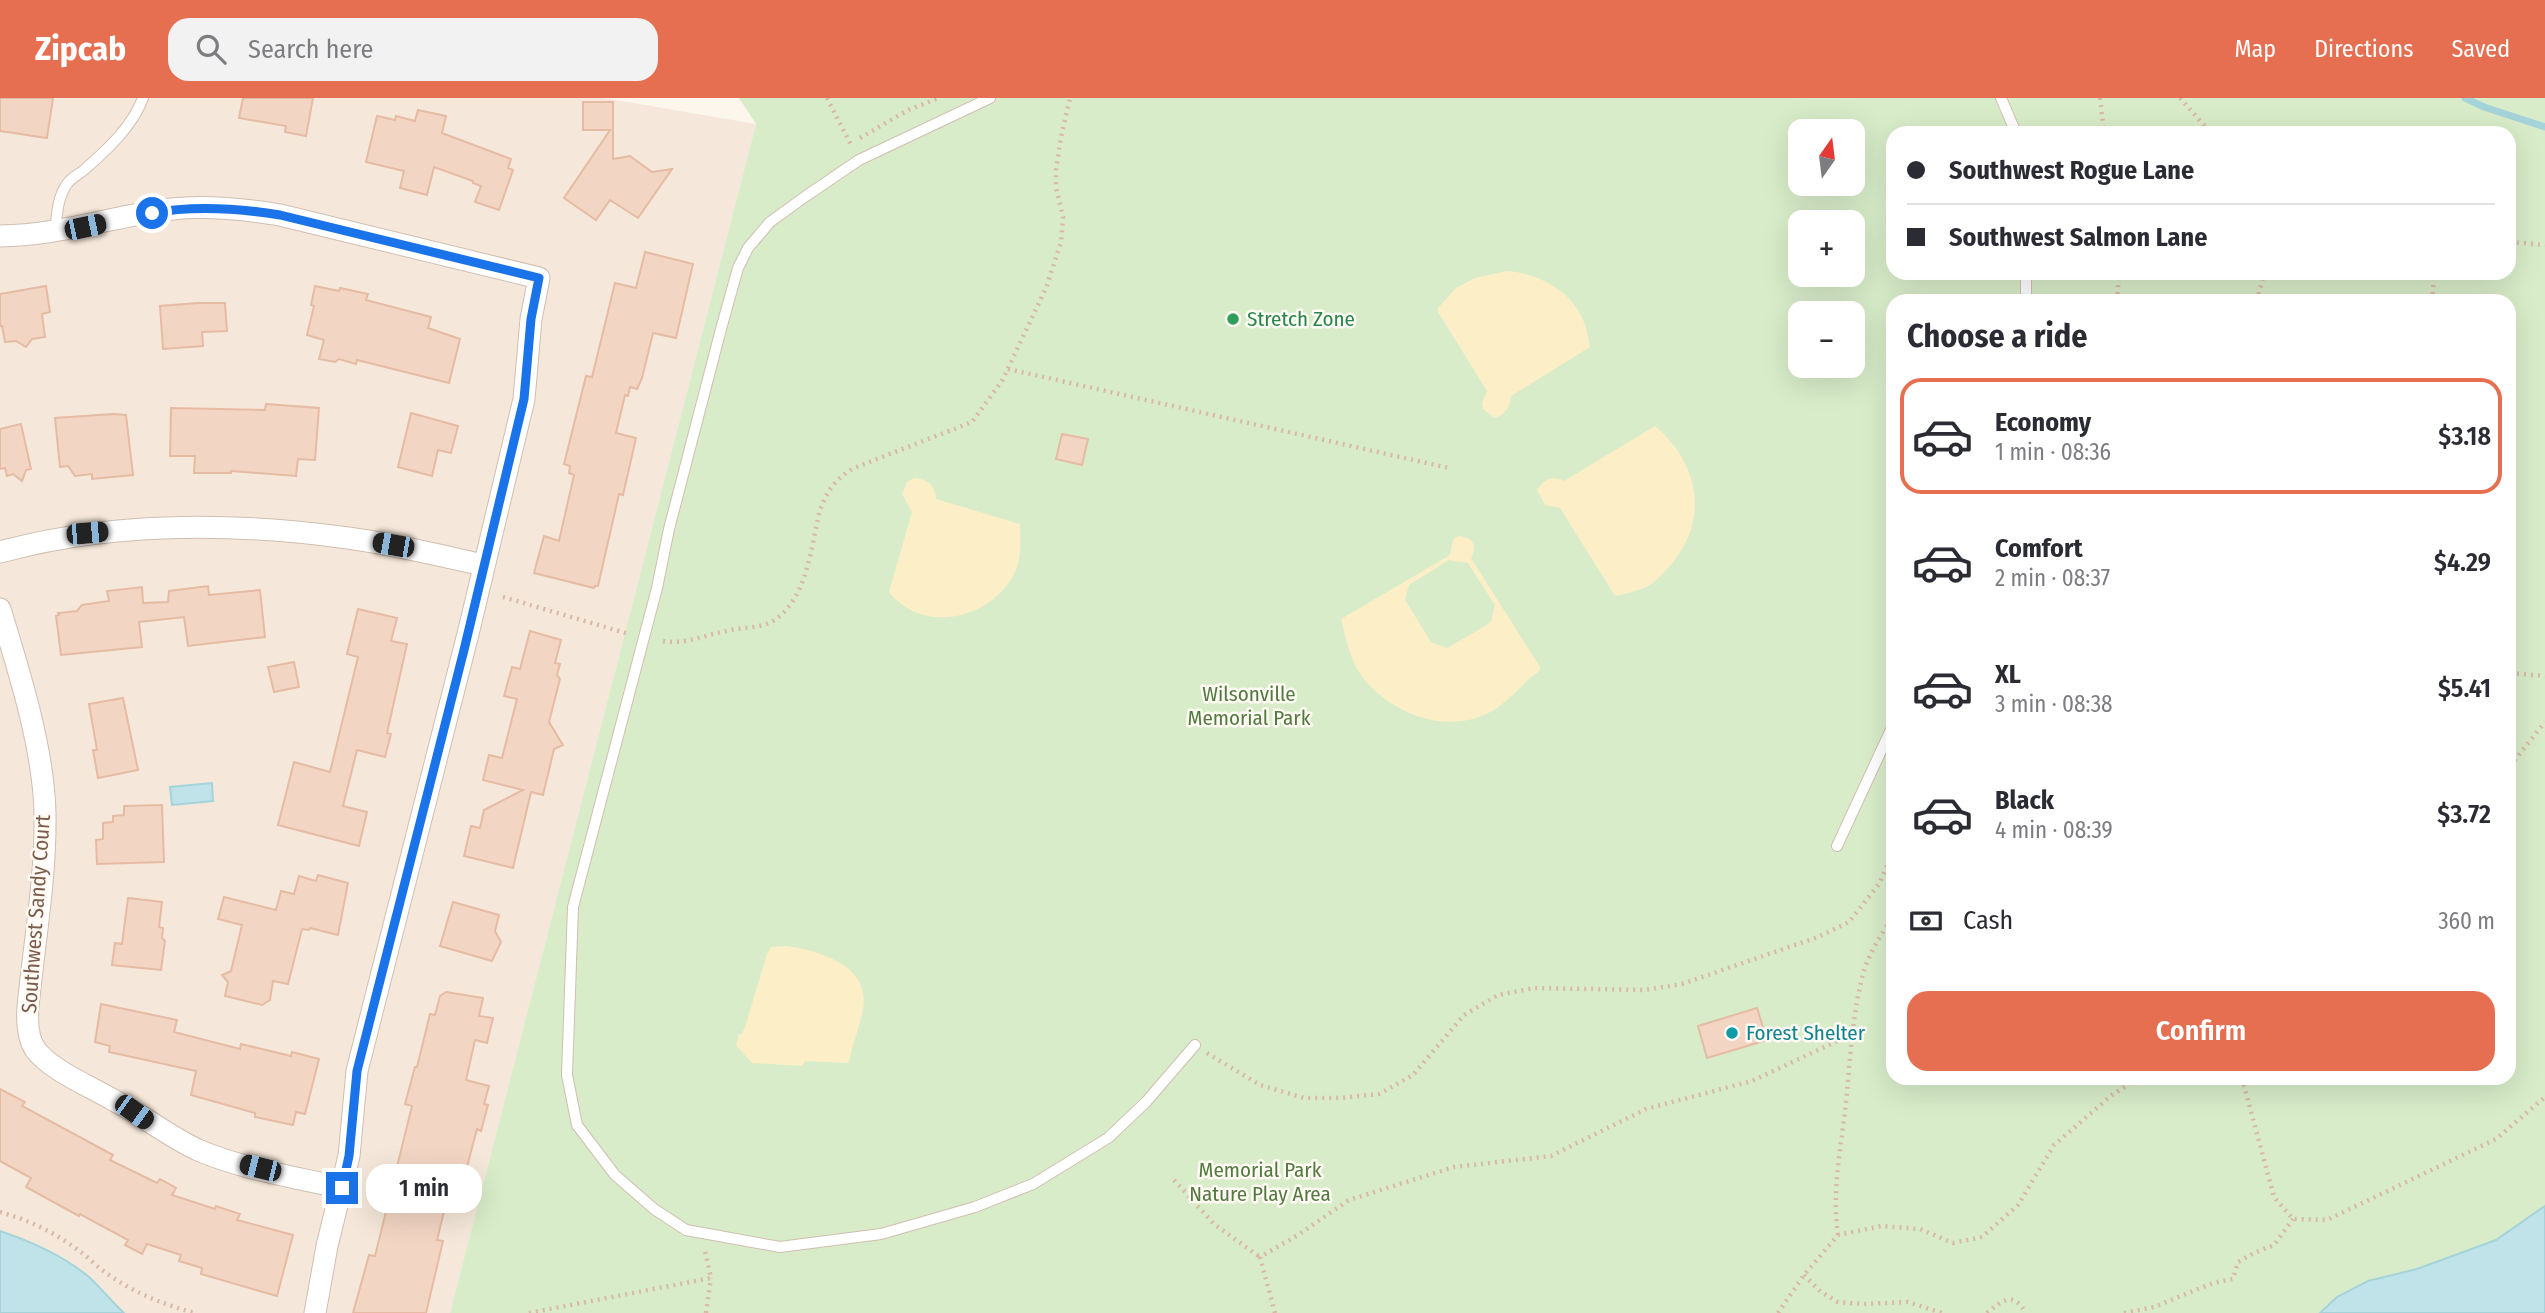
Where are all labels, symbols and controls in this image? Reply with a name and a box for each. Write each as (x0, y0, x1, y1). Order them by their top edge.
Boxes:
search box (168, 18, 658, 81)
text: Zipcab (35, 29, 126, 69)
icon: search (192, 30, 230, 68)
text: Search here (248, 34, 373, 65)
text: Map (2235, 35, 2276, 63)
text: Directions (2314, 35, 2413, 63)
text: Saved (2451, 35, 2510, 63)
north arrow (1788, 119, 1866, 196)
map controls (1788, 119, 1865, 378)
text: Southwest Rogue Lane (1949, 155, 2194, 186)
route start (136, 197, 168, 229)
button: + (1788, 210, 1865, 287)
car (63, 212, 108, 242)
text: Southwest Salmon Lane (1949, 222, 2207, 253)
button: − (1788, 301, 1865, 378)
place label: Stretch Zone (1247, 306, 1355, 332)
marker: Stretch Zone (1225, 311, 1241, 327)
text: Choose a ride (1907, 317, 2088, 355)
icon: car (1911, 405, 1974, 468)
text: Economy (1995, 407, 2091, 438)
text: $3.18 (2438, 421, 2491, 452)
text: 1 min · 08:36 (1995, 438, 2111, 466)
car (66, 521, 109, 545)
car (371, 531, 416, 559)
icon: car (1911, 531, 1974, 594)
text: Comfort (1995, 533, 2083, 564)
text: $4.29 (2434, 547, 2491, 578)
text: 2 min · 08:37 (1995, 564, 2110, 592)
icon: car (1911, 657, 1974, 720)
text: XL (1995, 659, 2021, 690)
text: $5.41 (2438, 673, 2491, 704)
park label: Wilsonville Memorial Park (1188, 681, 1311, 731)
text: 3 min · 08:38 (1995, 690, 2113, 718)
icon: car (1911, 783, 1974, 846)
text: Black (1995, 785, 2054, 816)
text: $3.72 (2437, 799, 2491, 830)
street label: Southwest Sandy Court (16, 814, 56, 1014)
text: 4 min · 08:39 (1995, 816, 2113, 844)
icon: cash (1907, 902, 1945, 940)
text: Cash (1963, 905, 2013, 936)
text: 360 m (2438, 907, 2495, 935)
button: Confirm (1907, 991, 2495, 1071)
place label: Forest Shelter (1746, 1020, 1866, 1046)
marker: Forest Shelter (1724, 1025, 1740, 1041)
car (111, 1091, 158, 1133)
car (238, 1153, 283, 1183)
park label: Memorial Park Nature Play Area (1189, 1157, 1331, 1207)
callout: 1 min (366, 1164, 482, 1212)
route end (326, 1172, 358, 1204)
text: 1 min (399, 1174, 449, 1202)

